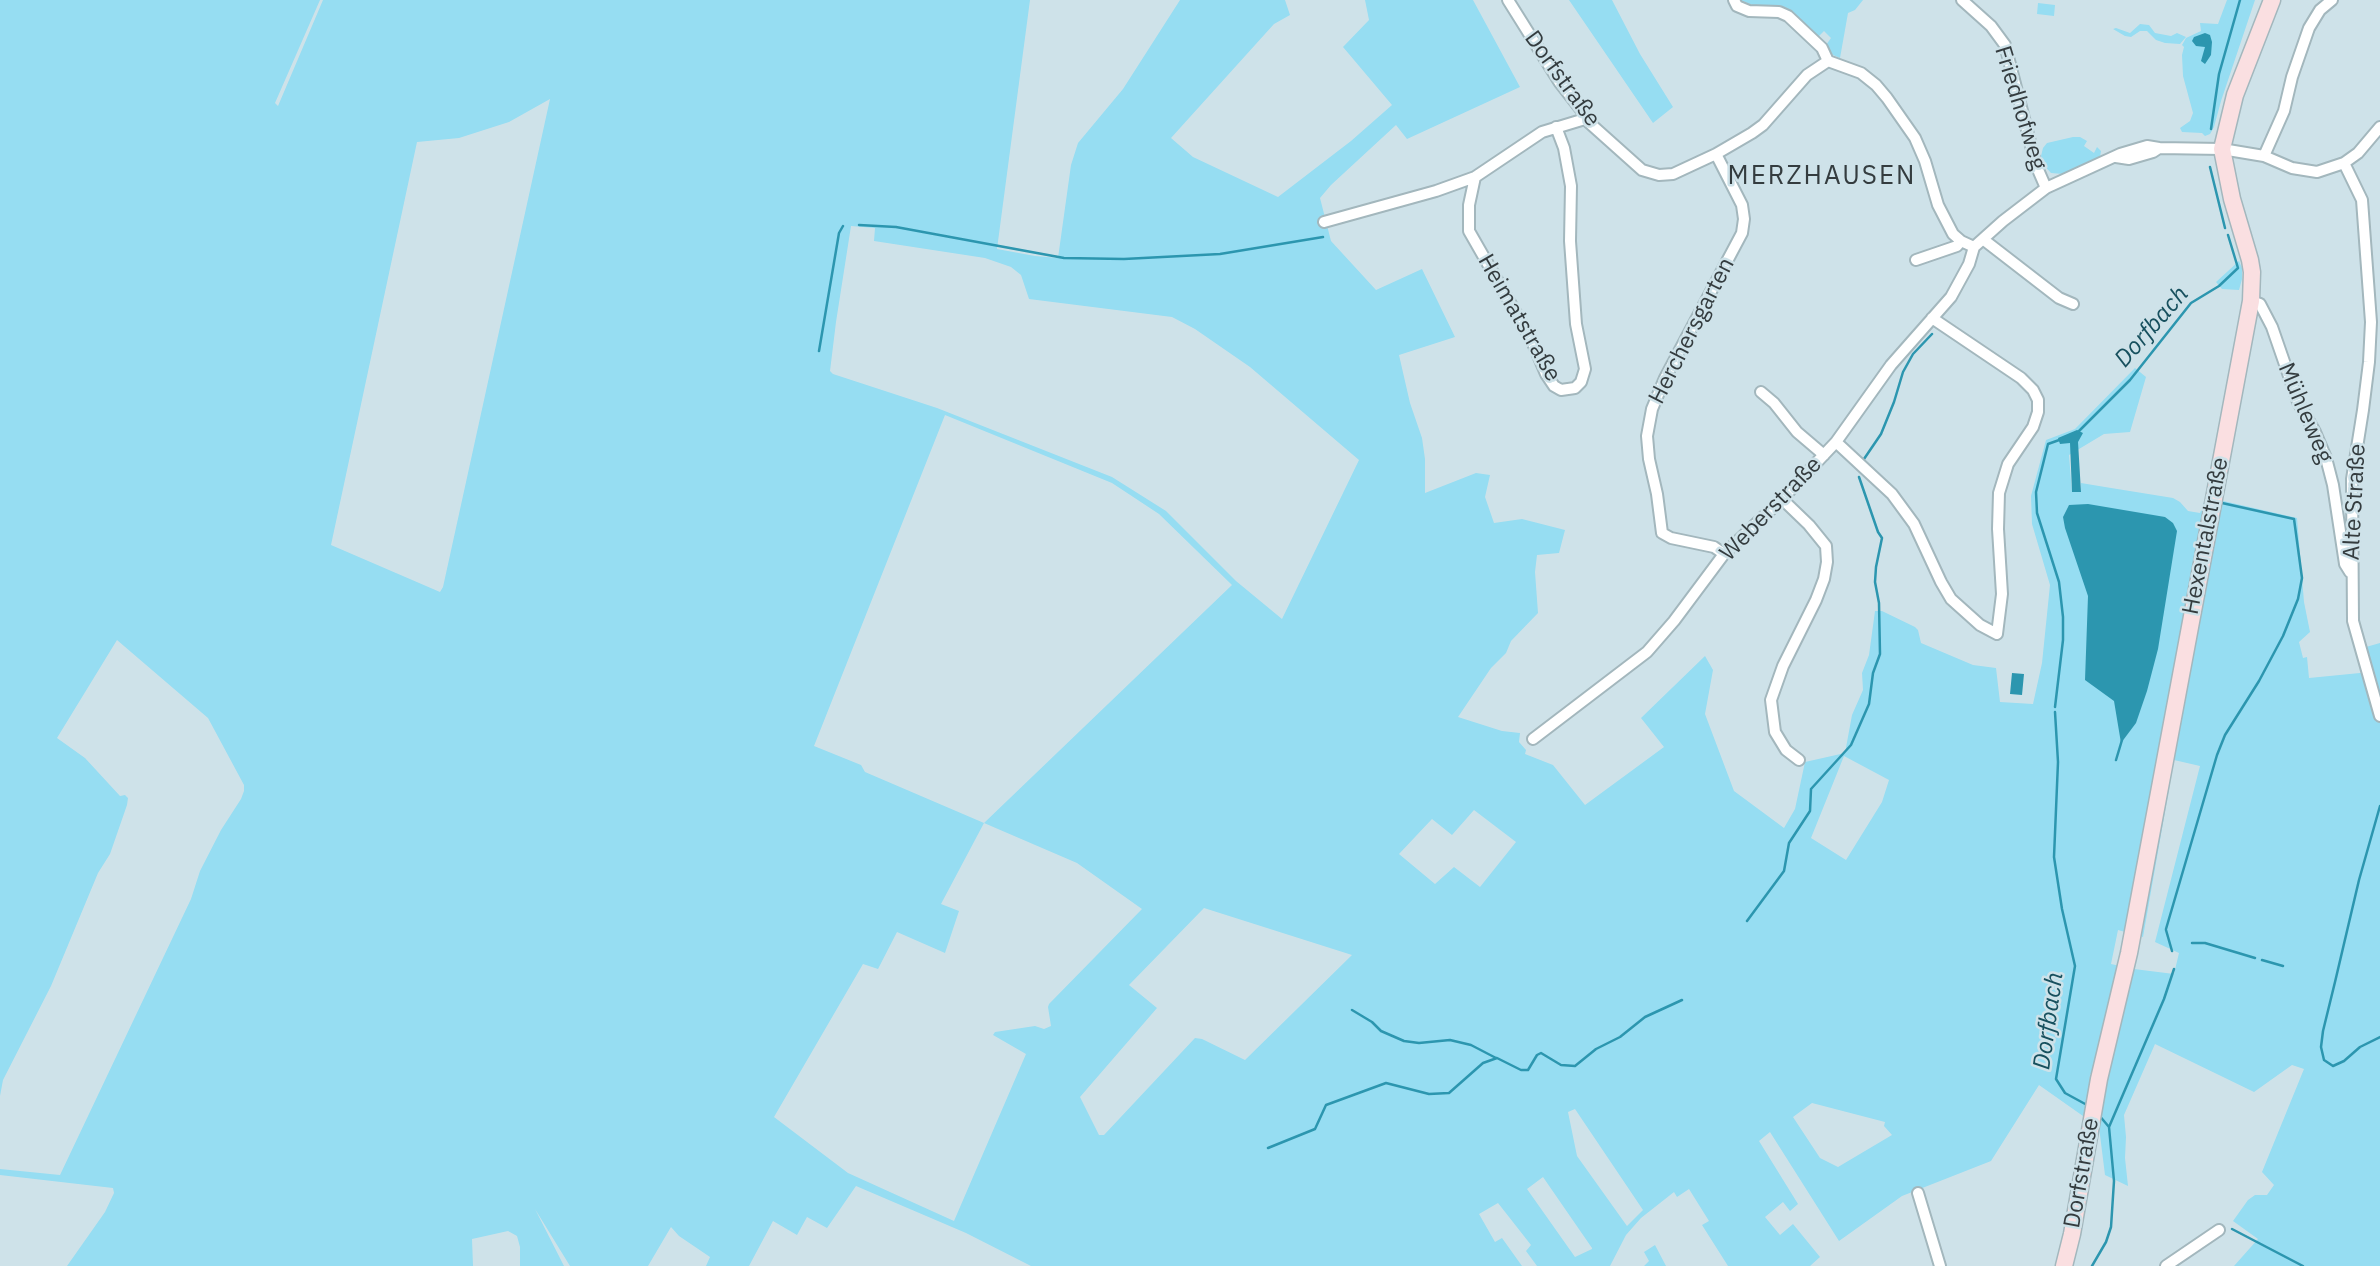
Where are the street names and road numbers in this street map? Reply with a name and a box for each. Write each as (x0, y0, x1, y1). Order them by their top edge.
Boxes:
street label: Dorfstraße (1518, 26, 1606, 132)
street label: Friedhofweg (1988, 43, 2052, 173)
street label: Heimatstraße (1472, 250, 1566, 386)
street label: Herchersgarten (1643, 253, 1741, 409)
street label: Mühleweg (2272, 359, 2338, 467)
street label: Alte Straße (2338, 443, 2372, 561)
street label: Weberstraße (1714, 451, 1828, 567)
street label: Hexentalstraße (2177, 455, 2235, 617)
street label: Dorfstraße (2059, 1116, 2105, 1230)

